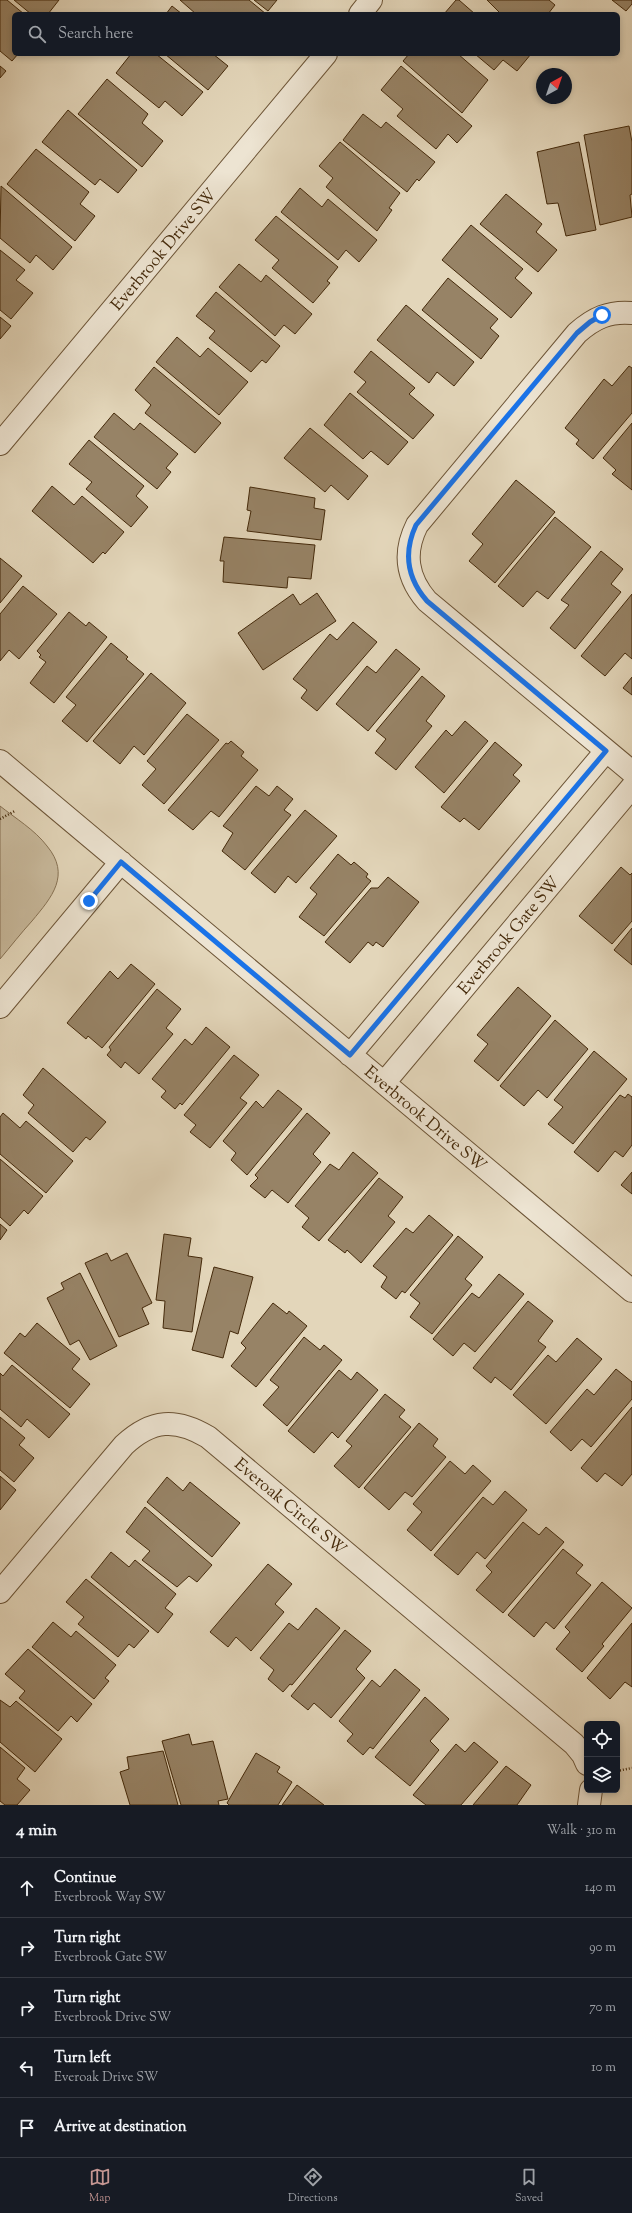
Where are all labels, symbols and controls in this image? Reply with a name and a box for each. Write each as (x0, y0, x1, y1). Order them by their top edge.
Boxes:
search box (12, 12, 620, 56)
icon: search (26, 23, 48, 45)
text: Search here (58, 24, 133, 45)
north arrow (536, 68, 572, 104)
street label: Everbrook Drive SW (106, 184, 223, 317)
route start (593, 306, 611, 324)
street label: Everbrook Gate SW (453, 872, 566, 1001)
route end (80, 892, 98, 910)
street label: Everbrook Drive SW (358, 1061, 491, 1178)
street label: Everoak Circle SW (228, 1453, 351, 1562)
map controls (584, 1721, 620, 1793)
button: locate (584, 1721, 620, 1757)
button: layers (584, 1757, 620, 1793)
text: 4 min (16, 1819, 57, 1843)
text: Walk · 310 m (547, 1822, 616, 1840)
text: Continue (54, 1868, 116, 1889)
icon: ahead (16, 1877, 38, 1899)
text: 140 m (585, 1879, 616, 1897)
text: Everbrook Way SW (54, 1889, 166, 1907)
text: Turn right (54, 1928, 120, 1949)
icon: right (16, 1937, 38, 1959)
text: 90 m (589, 1939, 616, 1957)
text: Everbrook Gate SW (54, 1949, 167, 1967)
text: Turn right (54, 1988, 120, 2009)
icon: right (16, 1997, 38, 2019)
text: 70 m (589, 1999, 616, 2017)
text: Everbrook Drive SW (54, 2009, 171, 2027)
text: Turn left (54, 2048, 111, 2069)
icon: left (16, 2057, 38, 2079)
text: 10 m (591, 2059, 616, 2077)
text: Everoak Drive SW (54, 2069, 158, 2087)
icon: arrive (16, 2117, 38, 2139)
text: Arrive at destination (54, 2117, 187, 2138)
tab: Map (89, 2166, 111, 2206)
tab: Directions (288, 2166, 338, 2206)
tab: Saved (515, 2166, 543, 2206)

